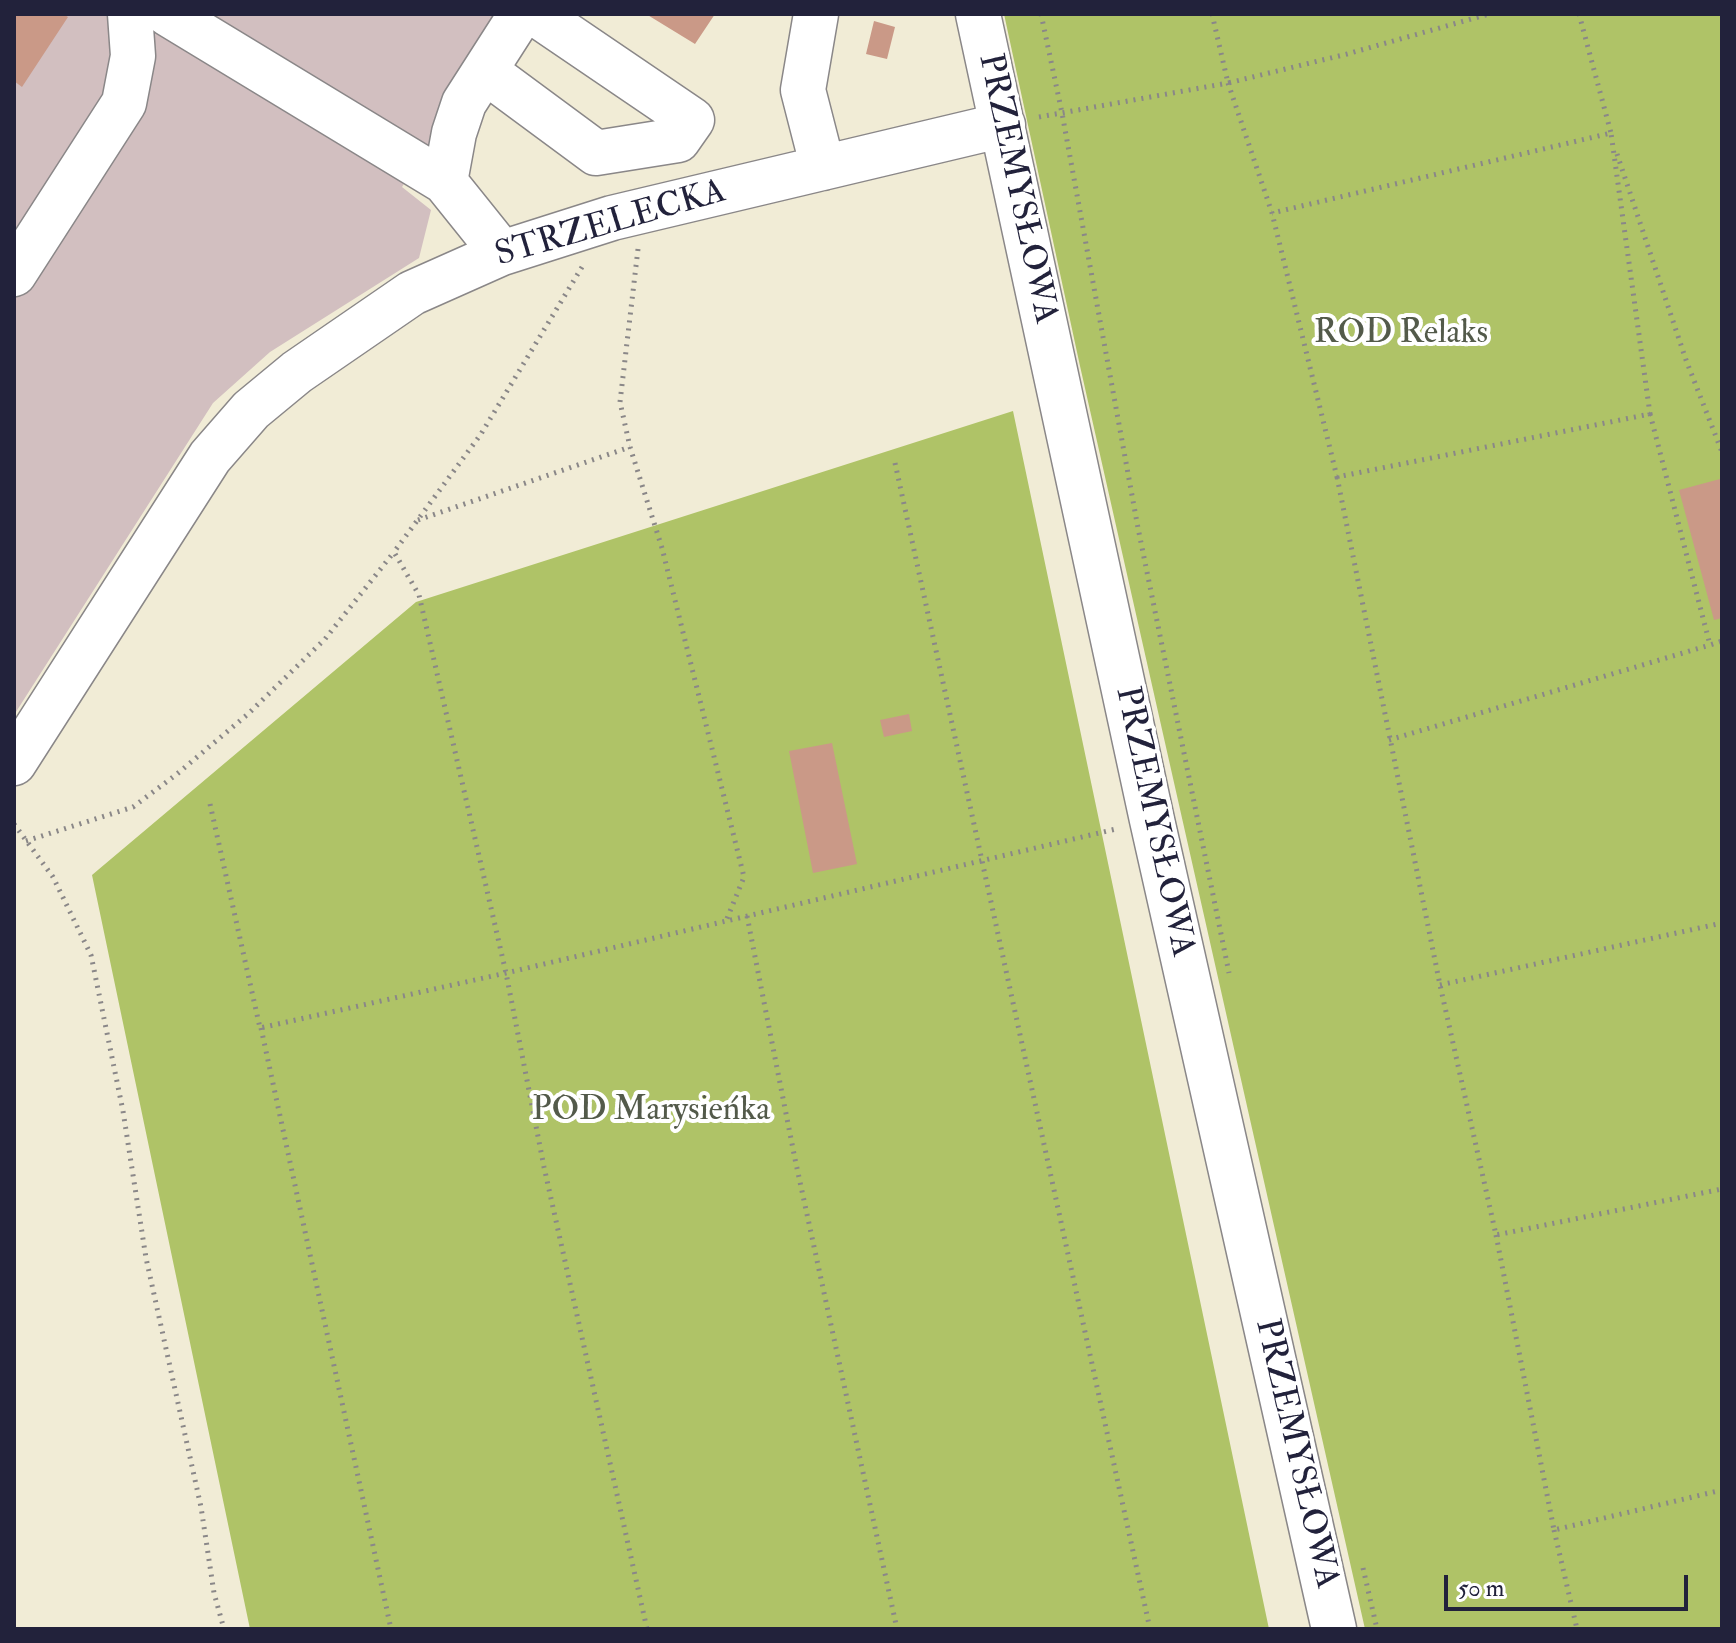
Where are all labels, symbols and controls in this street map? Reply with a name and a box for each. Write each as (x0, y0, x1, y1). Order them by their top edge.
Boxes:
street label: PRZEMYSŁOWA (967, 50, 1065, 328)
street label: STRZELECKA (491, 173, 731, 277)
park label: ROD Relaks (1314, 315, 1488, 355)
street label: PRZEMYSŁOWA (1104, 683, 1202, 961)
park label: POD Marysieńka (532, 1092, 770, 1132)
street label: PRZEMYSŁOWA (1244, 1315, 1346, 1593)
scale bar (1448, 1559, 1692, 1609)
text: 50 m (1458, 1573, 1504, 1604)

